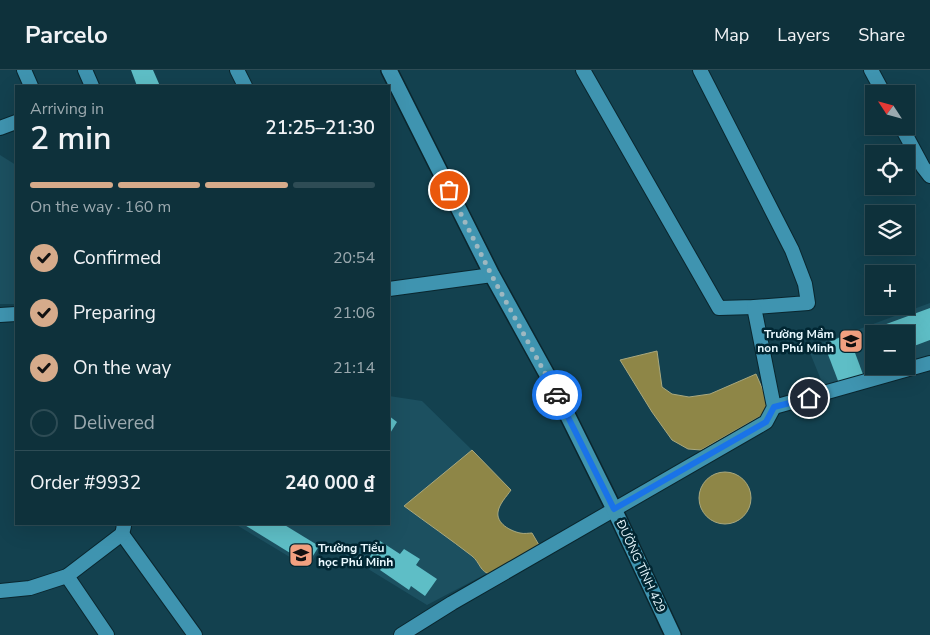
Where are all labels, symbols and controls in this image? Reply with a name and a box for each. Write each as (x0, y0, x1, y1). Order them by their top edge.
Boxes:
text: Parcelo (25, 19, 108, 51)
text: Map (714, 23, 749, 47)
text: Layers (777, 23, 830, 47)
text: Share (858, 23, 905, 47)
north arrow (865, 85, 915, 135)
map controls (865, 85, 915, 375)
text: Arriving in (30, 98, 104, 120)
text: 21:25–21:30 (265, 115, 375, 141)
text: 2 min (30, 117, 112, 160)
button: locate (865, 145, 915, 195)
pin (428, 169, 470, 211)
icon: bag (435, 176, 463, 204)
text: On the way · 160 m (30, 196, 171, 218)
button: layers (865, 205, 915, 255)
icon: check (30, 244, 58, 272)
text: Confirmed (73, 245, 161, 271)
text: 20:54 (333, 247, 375, 269)
button: + (865, 265, 915, 315)
icon: check (30, 299, 58, 327)
text: Preparing (73, 300, 156, 326)
text: 21:06 (333, 302, 375, 324)
button: − (865, 325, 915, 375)
place label: Trường Mầm non Phú Minh (757, 326, 834, 356)
school or university icon: Trường Mầm non Phú Minh (838, 328, 864, 354)
icon: check (30, 354, 58, 382)
text: On the way (73, 355, 171, 381)
text: 21:14 (333, 357, 375, 379)
courier (532, 370, 582, 420)
pin (788, 377, 830, 419)
icon: car (543, 381, 571, 409)
icon: home (795, 384, 823, 412)
text: Delivered (73, 410, 155, 436)
text: Order #9932 (30, 470, 141, 496)
text: 240 000 ₫ (285, 470, 375, 496)
street label: ĐƯỜNG TỈNH 429 (612, 516, 669, 615)
place label: Trường Tiểu học Phú Minh (318, 540, 393, 570)
school or university icon: Trường Tiểu học Phú Minh (288, 542, 314, 568)

